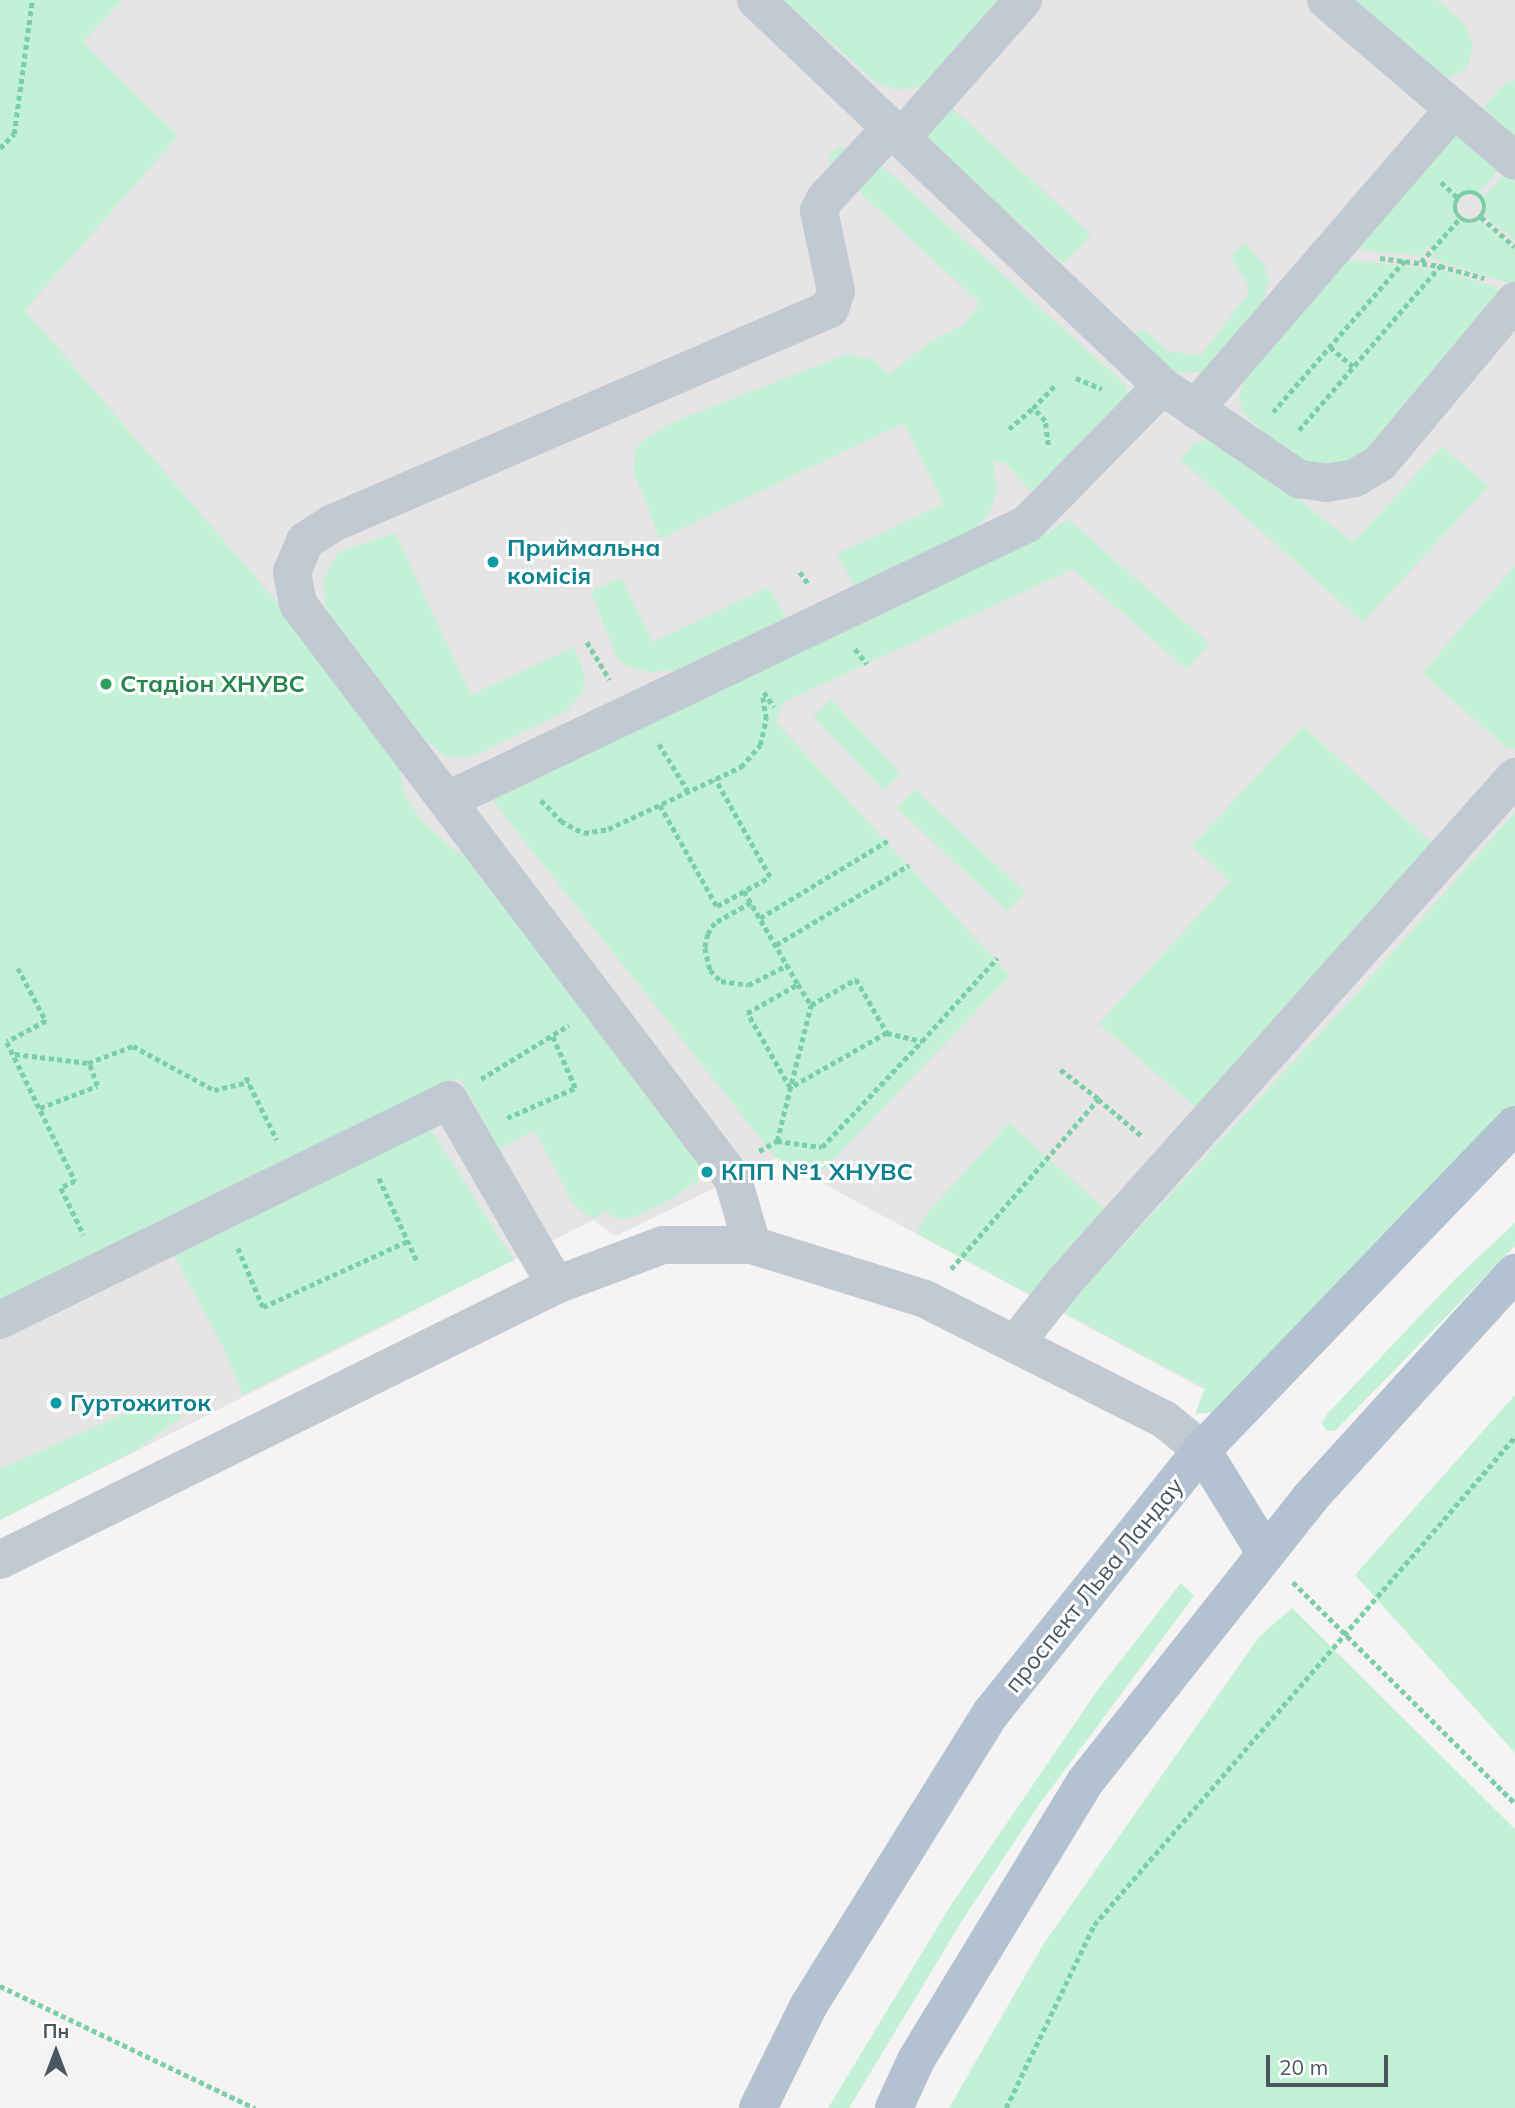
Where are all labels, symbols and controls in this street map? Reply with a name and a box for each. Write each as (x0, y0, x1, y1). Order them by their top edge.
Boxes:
place label: Приймальна комісія (507, 534, 660, 590)
marker: Приймальна комісія (485, 554, 501, 570)
place label: Стадіон ХНУВС (120, 670, 305, 698)
marker: Стадіон ХНУВС (98, 676, 114, 692)
place label: КПП №1 ХНУВС (721, 1158, 913, 1186)
marker: КПП №1 ХНУВС (699, 1164, 715, 1180)
place label: Гуртожиток (70, 1389, 211, 1417)
marker: Гуртожиток (48, 1395, 64, 1411)
street label: проспект Льва Ландау (999, 1472, 1189, 1698)
north arrow (21, 2017, 91, 2087)
text: Пн (43, 2019, 69, 2043)
scale bar (1270, 2042, 1392, 2086)
text: 20 m (1279, 2054, 1328, 2080)

